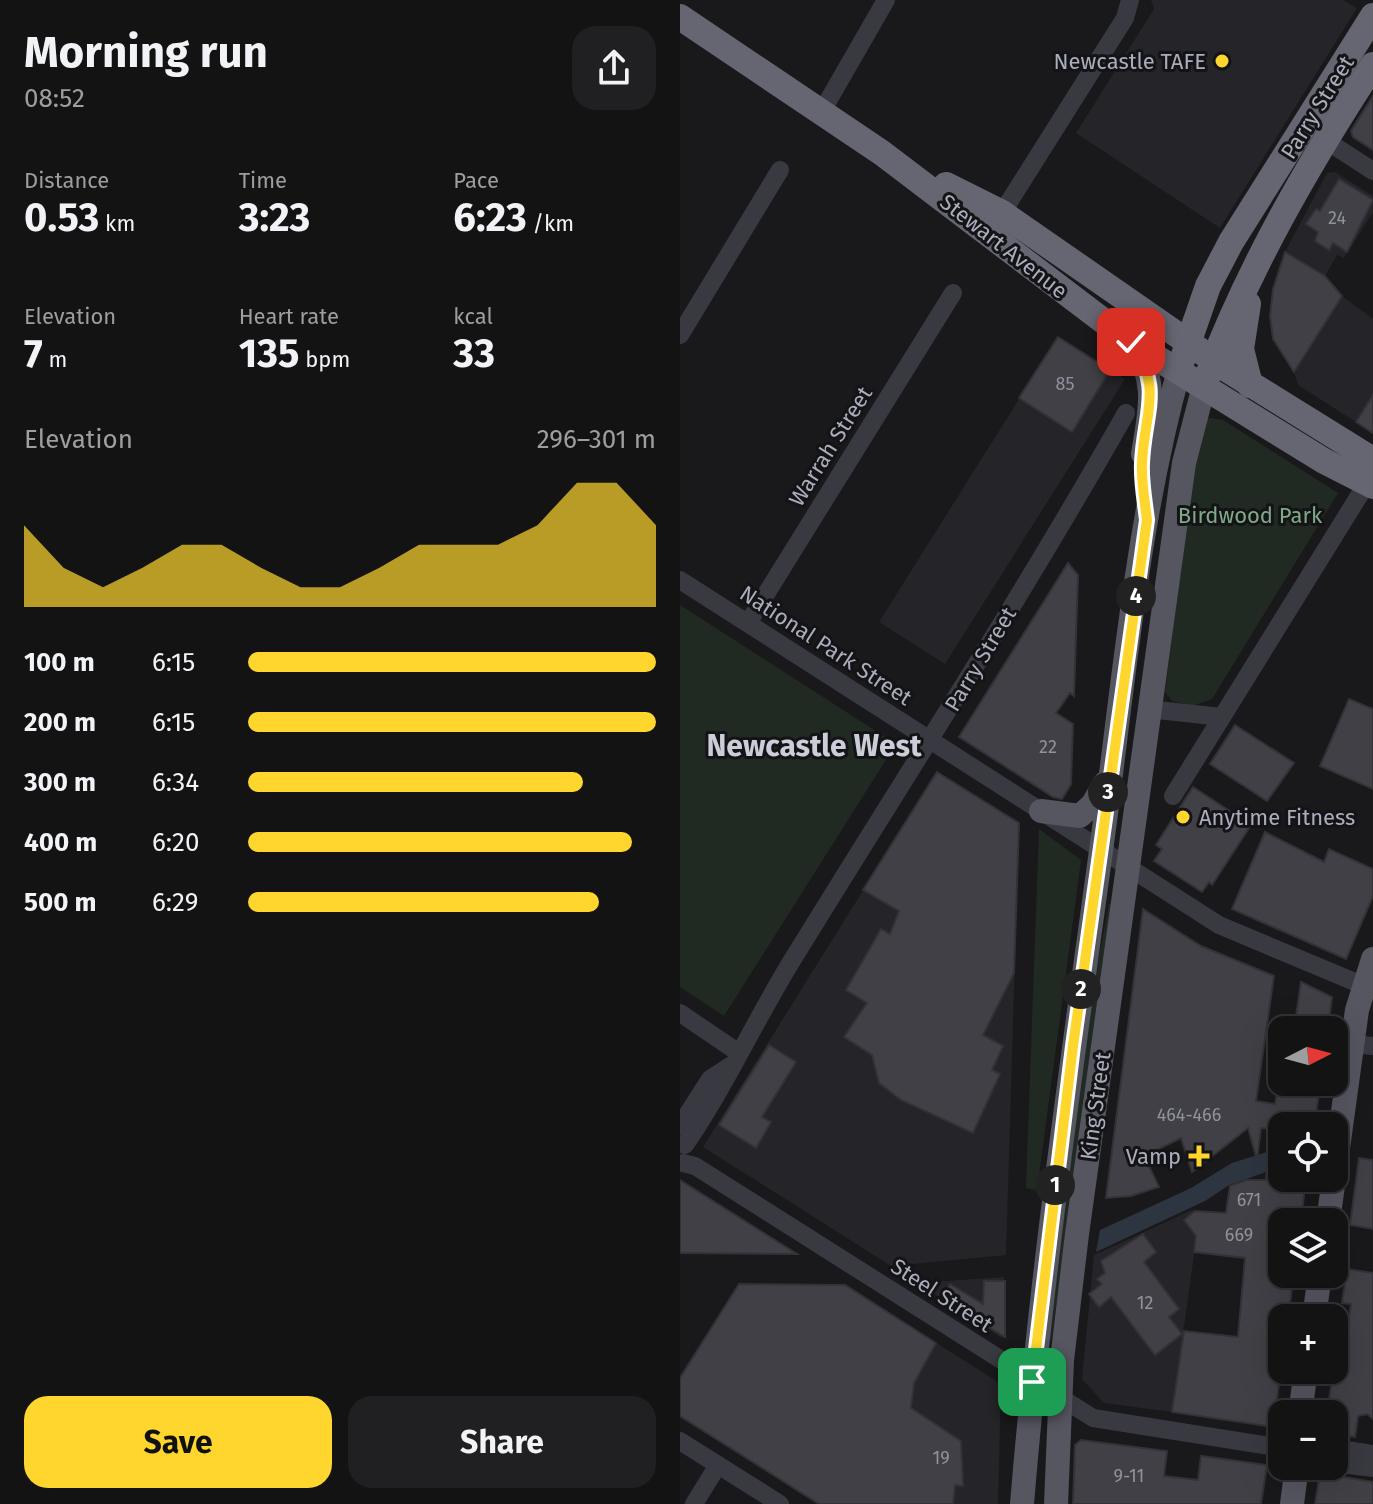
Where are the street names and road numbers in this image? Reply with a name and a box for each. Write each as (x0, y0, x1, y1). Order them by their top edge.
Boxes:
street label: Parry Street (1275, 51, 1360, 164)
street label: Stewart Avenue (935, 188, 1073, 305)
street label: Warrah Street (783, 381, 878, 511)
street label: National Park Street (735, 580, 917, 711)
street label: Parry Street (939, 602, 1022, 716)
street label: King Street (1075, 1050, 1116, 1162)
street label: Steel Street (886, 1253, 998, 1338)

